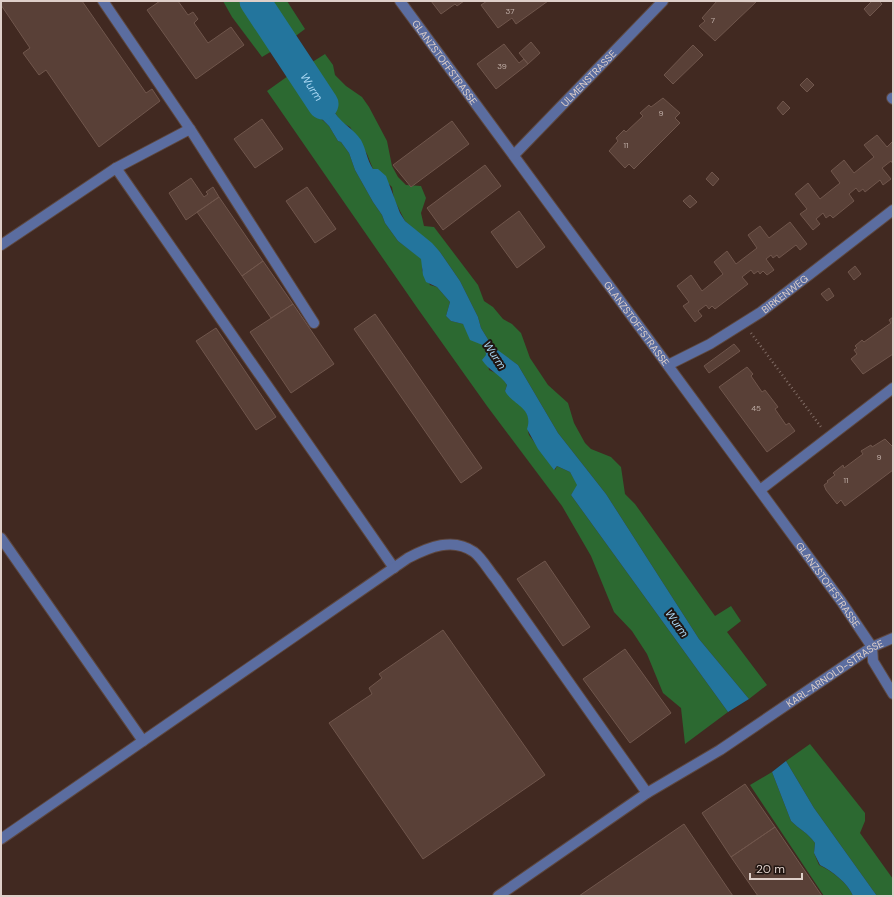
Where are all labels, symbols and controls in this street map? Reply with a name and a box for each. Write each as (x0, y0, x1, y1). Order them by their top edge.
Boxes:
house number: 37 (506, 6, 514, 16)
house number: 7 (711, 15, 715, 25)
street label: GLANZSTOFFSTRASSE (409, 17, 481, 108)
street label: ULMENSTRASSE (558, 47, 619, 109)
house number: 39 (497, 61, 507, 71)
water label: Wurm (297, 70, 326, 104)
house number: 9 (658, 108, 664, 118)
house number: 11 (624, 140, 629, 150)
street label: BIRKENWEG (759, 272, 811, 316)
street label: GLANZSTOFFSTRASSE (601, 278, 673, 369)
water label: Wurm (481, 338, 510, 372)
house number: 45 (751, 403, 761, 413)
house number: 9 (876, 452, 882, 462)
house number: 11 (844, 475, 849, 485)
street label: GLANZSTOFFSTRASSE (793, 539, 864, 630)
water label: Wurm (662, 606, 692, 640)
street label: KARL-ARNOLD-STRASSE (783, 636, 886, 710)
scale bar (750, 855, 802, 881)
text: 20 m (756, 861, 785, 877)

